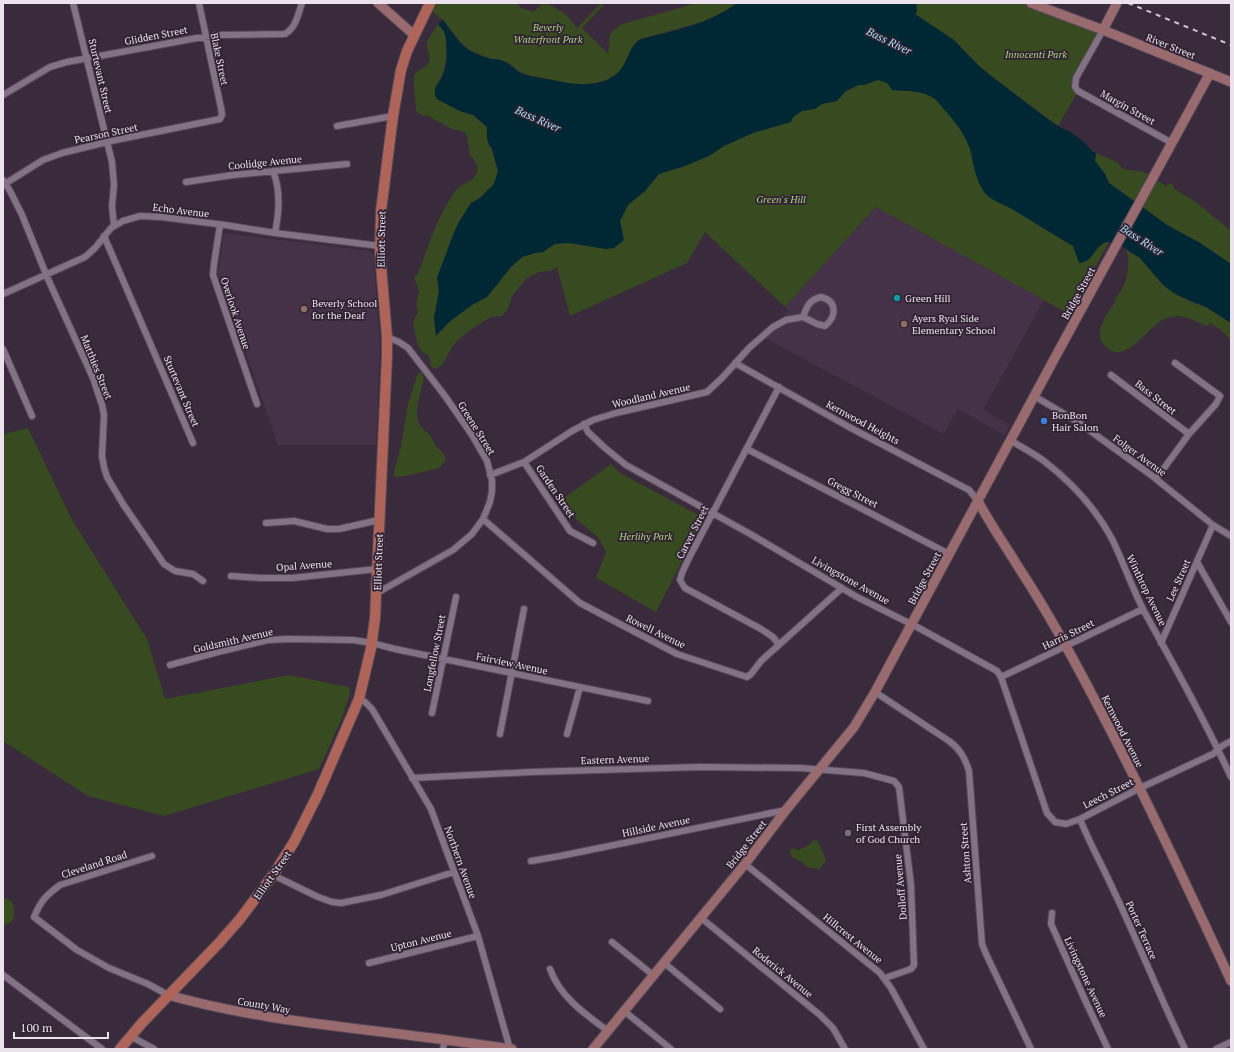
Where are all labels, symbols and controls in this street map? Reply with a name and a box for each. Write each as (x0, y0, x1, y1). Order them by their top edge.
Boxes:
park label: Beverly Waterfront Park (514, 21, 583, 46)
street label: Glidden Street (123, 23, 189, 48)
water label: Bass River (863, 24, 914, 58)
street label: River Street (1144, 31, 1198, 62)
street label: Blake Street (208, 32, 231, 87)
street label: Sturtevant Street (86, 38, 115, 115)
park label: Innocenti Park (1004, 48, 1067, 61)
street label: Margin Street (1098, 87, 1158, 128)
water label: Bass River (512, 102, 564, 136)
street label: Pearson Street (73, 120, 139, 147)
street label: Coolidge Avenue (228, 152, 303, 173)
park label: Green's Hill (756, 193, 806, 206)
street label: Echo Avenue (152, 201, 210, 220)
street label: Elliott Street (375, 210, 388, 268)
water label: Bass River (1117, 220, 1167, 259)
street label: Bridge Street (1059, 264, 1098, 322)
street label: Overlook Avenue (218, 275, 253, 351)
place label: Green Hill (905, 292, 950, 305)
marker: Green Hill (892, 293, 902, 303)
place label: Beverly School for the Deaf (312, 297, 377, 322)
marker: Beverly School for the Deaf (299, 304, 309, 314)
place label: Ayers Ryal Side Elementary School (912, 312, 996, 337)
marker: Ayers Ryal Side Elementary School (899, 319, 909, 329)
street label: Matthies Street (78, 333, 115, 402)
street label: Sturtevant Street (161, 354, 203, 429)
street label: Bass Street (1132, 377, 1179, 418)
street label: Woodland Avenue (611, 380, 691, 411)
street label: Kernwood Heights (824, 398, 902, 447)
street label: Greene Street (455, 399, 498, 458)
place label: BonBon Hair Salon (1052, 409, 1099, 434)
marker: BonBon Hair Salon (1039, 416, 1049, 426)
street label: Folger Avenue (1110, 432, 1169, 479)
street label: Garden Street (533, 462, 578, 521)
street label: Gregg Street (825, 474, 881, 511)
street label: Carver Street (673, 503, 712, 561)
park label: Herlihy Park (618, 530, 673, 543)
street label: Elliott Street (371, 533, 386, 591)
street label: Bridge Street (905, 549, 944, 607)
street label: Winthrop Avenue (1124, 552, 1169, 628)
street label: Livingstone Avenue (809, 554, 892, 607)
street label: Opal Avenue (276, 557, 332, 574)
street label: Lee Street (1163, 557, 1194, 603)
street label: Rowell Avenue (624, 611, 688, 651)
street label: Longfellow Street (421, 613, 448, 693)
street label: Harris Street (1040, 616, 1097, 653)
street label: Goldsmith Avenue (192, 625, 274, 656)
street label: Fairview Avenue (475, 650, 549, 677)
street label: Kernwood Avenue (1099, 693, 1146, 770)
street label: Eastern Avenue (580, 752, 650, 767)
street label: Leech Street (1081, 775, 1136, 812)
street label: Hillside Avenue (621, 813, 691, 840)
street label: Bridge Street (723, 817, 770, 871)
place label: First Assembly of God Church (856, 821, 922, 846)
street label: Ashton Street (957, 822, 974, 884)
street label: Northern Avenue (441, 824, 480, 900)
marker: First Assembly of God Church (843, 828, 853, 838)
street label: Cleveland Road (60, 848, 129, 881)
street label: Elliott Street (251, 848, 294, 902)
street label: Dolloff Avenue (891, 854, 910, 920)
street label: Porter Terrace (1123, 899, 1160, 962)
street label: Hillcrest Avenue (820, 910, 885, 966)
street label: Upton Avenue (389, 927, 453, 954)
street label: Livingstone Avenue (1061, 935, 1110, 1020)
street label: Roderick Avenue (750, 944, 816, 1001)
street label: County Way (236, 994, 292, 1017)
scale bar (14, 1014, 108, 1040)
text: 100 m (20, 1020, 53, 1035)

